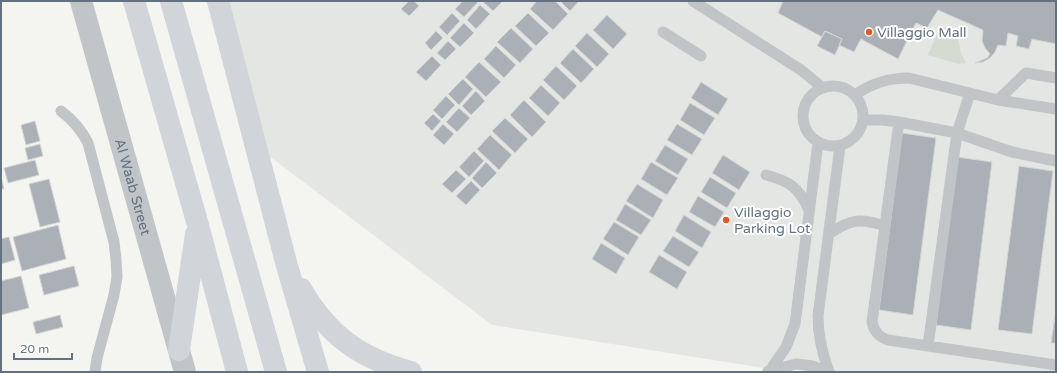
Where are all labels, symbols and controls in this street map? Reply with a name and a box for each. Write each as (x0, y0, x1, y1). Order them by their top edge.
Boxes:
place label: Villaggio Mall (877, 24, 967, 41)
marker: Villaggio Mall (864, 27, 874, 37)
street label: Al Waab Street (111, 137, 154, 238)
place label: Villaggio Parking Lot (734, 204, 811, 237)
marker: Villaggio Parking Lot (721, 215, 731, 225)
scale bar (14, 335, 72, 361)
text: 20 m (20, 342, 49, 356)

